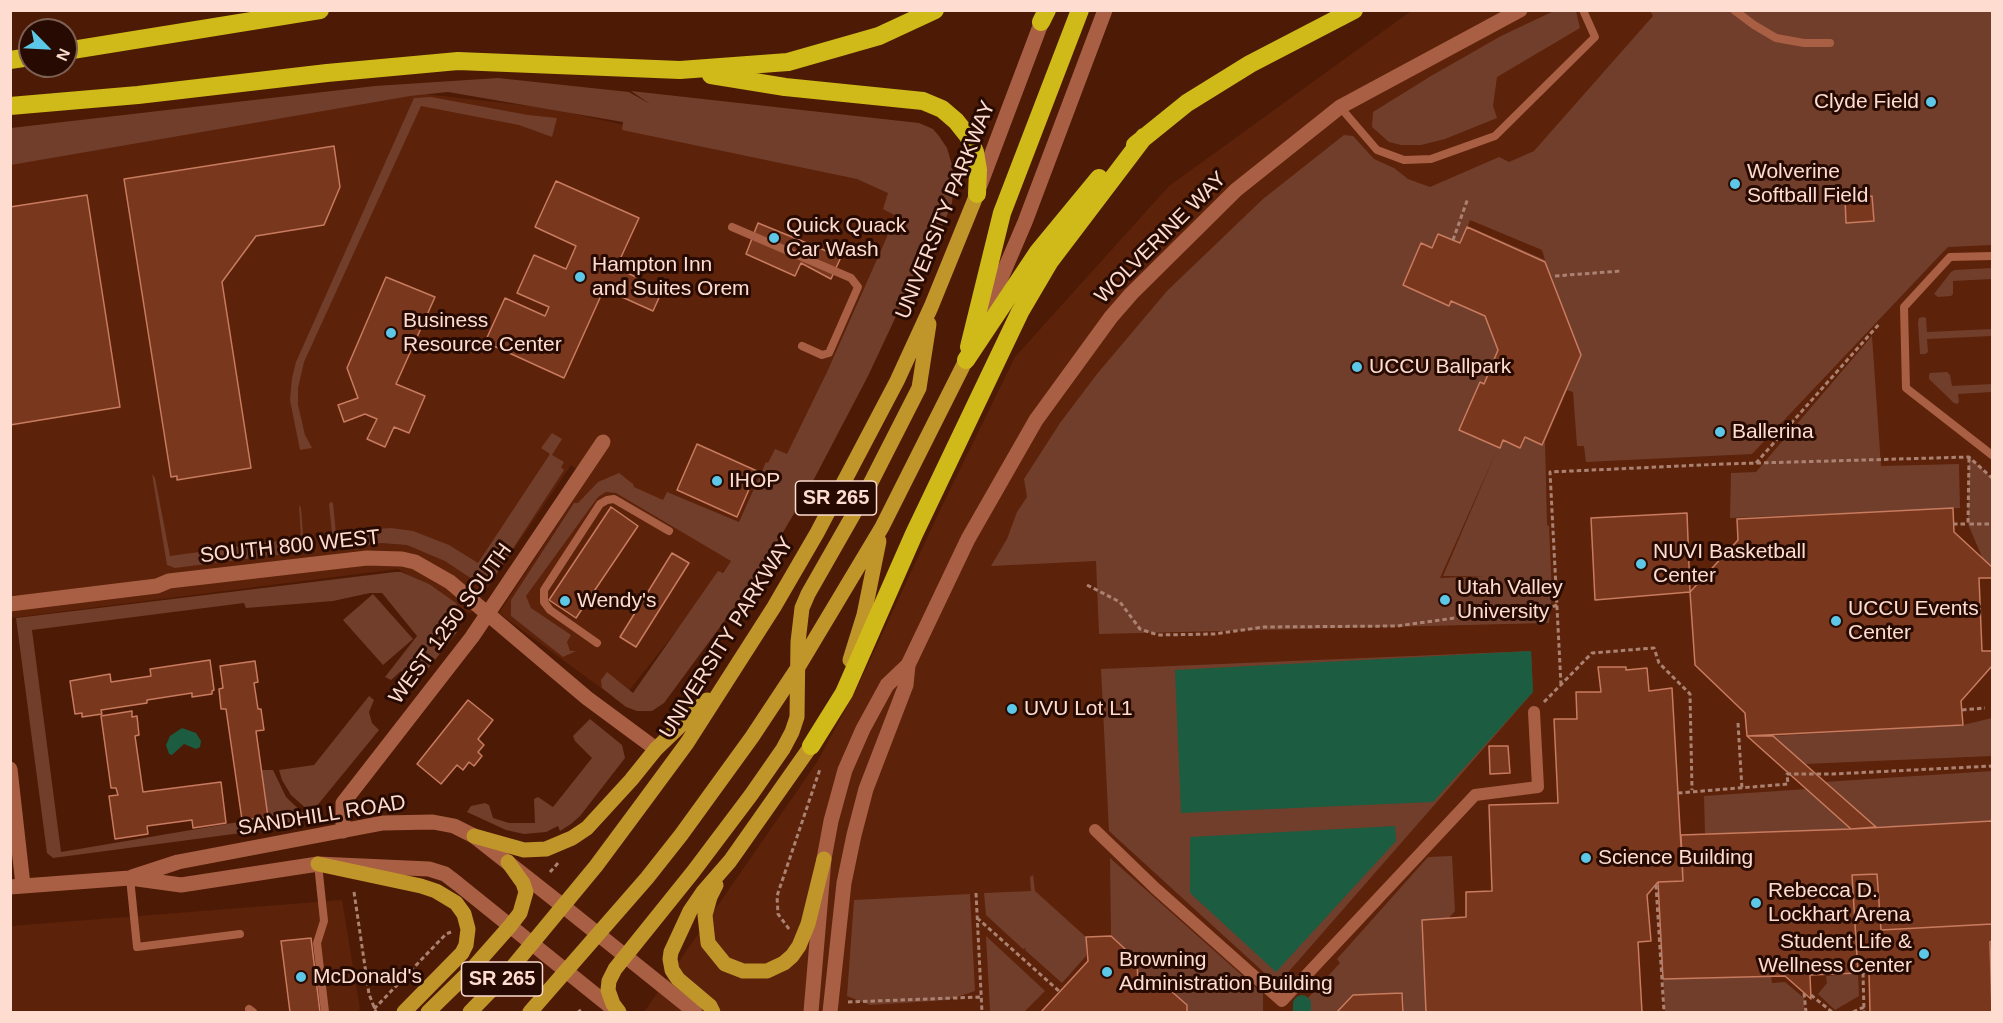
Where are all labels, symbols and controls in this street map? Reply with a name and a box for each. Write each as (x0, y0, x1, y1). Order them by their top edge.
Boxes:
north arrow (18, 18, 78, 78)
text: N (53, 46, 73, 63)
place label: Clyde Field (1814, 89, 1919, 115)
marker: Clyde Field (1924, 95, 1938, 109)
street label: UNIVERSITY PARKWAY (891, 97, 1001, 323)
place label: Wolverine Softball Field (1747, 159, 1868, 209)
street label: WOLVERINE WAY (1090, 167, 1232, 309)
marker: Wolverine Softball Field (1728, 177, 1742, 191)
place label: Quick Quack Car Wash (786, 213, 906, 263)
marker: Quick Quack Car Wash (767, 231, 781, 245)
place label: Hampton Inn and Suites Orem (592, 252, 750, 302)
marker: Hampton Inn and Suites Orem (573, 270, 587, 284)
place label: Business Resource Center (403, 308, 562, 358)
marker: Business Resource Center (384, 326, 398, 340)
place label: UCCU Ballpark (1369, 354, 1511, 380)
marker: UCCU Ballpark (1350, 360, 1364, 374)
place label: Ballerina (1732, 419, 1814, 445)
marker: Ballerina (1713, 425, 1727, 439)
place label: IHOP (729, 468, 780, 494)
marker: IHOP (710, 474, 724, 488)
road number: SR 265 (796, 481, 876, 515)
street label: SOUTH 800 WEST (199, 525, 381, 569)
street label: UNIVERSITY PARKWAY (655, 533, 799, 743)
street label: WEST 1250 SOUTH (384, 539, 518, 709)
place label: NUVI Basketball Center (1653, 539, 1806, 589)
marker: NUVI Basketball Center (1634, 557, 1648, 571)
place label: Utah Valley University (1457, 575, 1563, 625)
place label: Wendy's (577, 588, 656, 614)
marker: Utah Valley University (1438, 593, 1452, 607)
marker: Wendy's (558, 594, 572, 608)
place label: UCCU Events Center (1848, 596, 1979, 646)
marker: UCCU Events Center (1829, 614, 1843, 628)
place label: UVU Lot L1 (1024, 696, 1133, 722)
marker: UVU Lot L1 (1005, 702, 1019, 716)
street label: SANDHILL ROAD (236, 790, 408, 842)
place label: Science Building (1598, 845, 1753, 871)
marker: Science Building (1579, 851, 1593, 865)
place label: Rebecca D. Lockhart Arena (1768, 878, 1910, 928)
marker: Rebecca D. Lockhart Arena (1749, 896, 1763, 910)
place label: Student Life & Wellness Center (1758, 929, 1912, 979)
place label: Browning Administration Building (1119, 947, 1333, 997)
marker: Student Life & Wellness Center (1917, 947, 1931, 961)
road number: SR 265 (462, 962, 542, 996)
place label: McDonald's (313, 964, 422, 990)
marker: Browning Administration Building (1100, 965, 1114, 979)
marker: McDonald's (294, 970, 308, 984)

